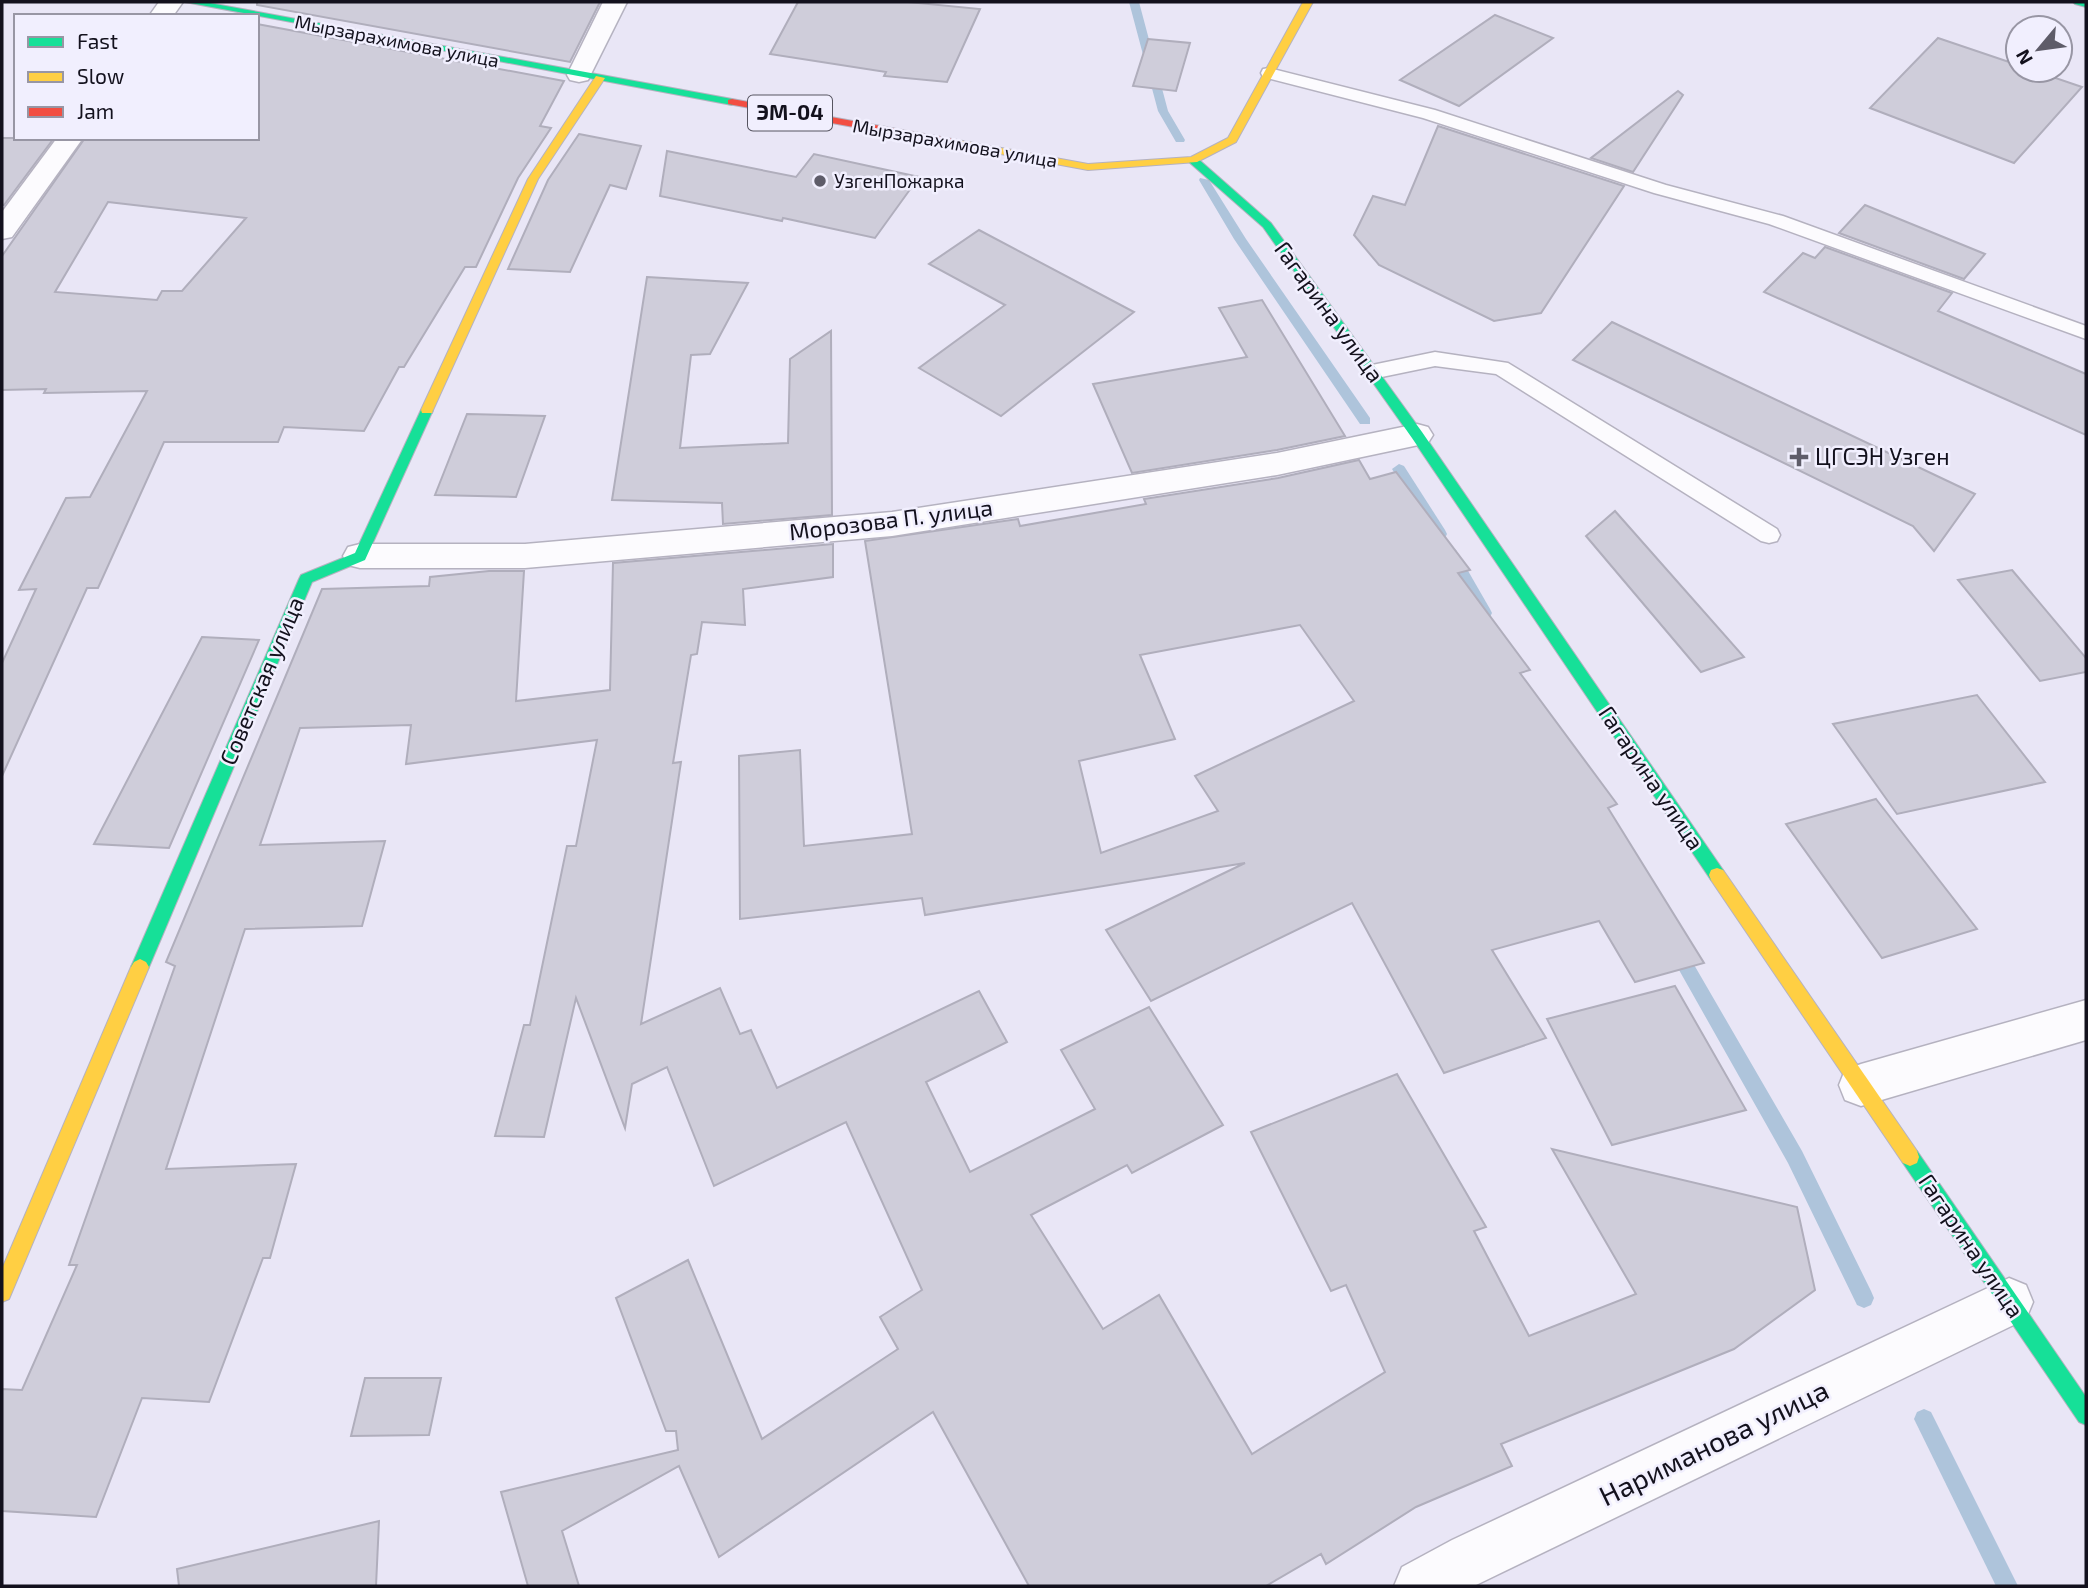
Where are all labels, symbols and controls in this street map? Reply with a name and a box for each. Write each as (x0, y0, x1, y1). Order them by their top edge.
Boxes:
street label: Мырзарахимова улица (293, 9, 501, 73)
legend (14, 14, 259, 140)
north arrow (2004, 14, 2074, 84)
text: Fast (77, 28, 118, 53)
text: N (2010, 46, 2037, 69)
text: Slow (77, 63, 124, 88)
road number: ЭМ-04 (748, 96, 832, 130)
text: Jam (77, 98, 114, 123)
street label: Мырзарахимова улица (851, 113, 1059, 173)
place label: УзгенПожарка (834, 169, 964, 192)
marker: УзгенПожарка (812, 173, 828, 189)
street label: Гагарина улица (1268, 235, 1390, 388)
place label: ЦГСЭН Узген (1815, 442, 1950, 470)
marker: ЦГСЭН Узген (1789, 447, 1809, 467)
street label: Морозова П. улица (788, 493, 994, 546)
street label: Советская улица (213, 592, 310, 769)
street label: Гагарина улица (1593, 700, 1710, 855)
street label: Гагарина улица (1913, 1168, 2030, 1323)
street label: Нариманова улица (1593, 1372, 1834, 1512)

